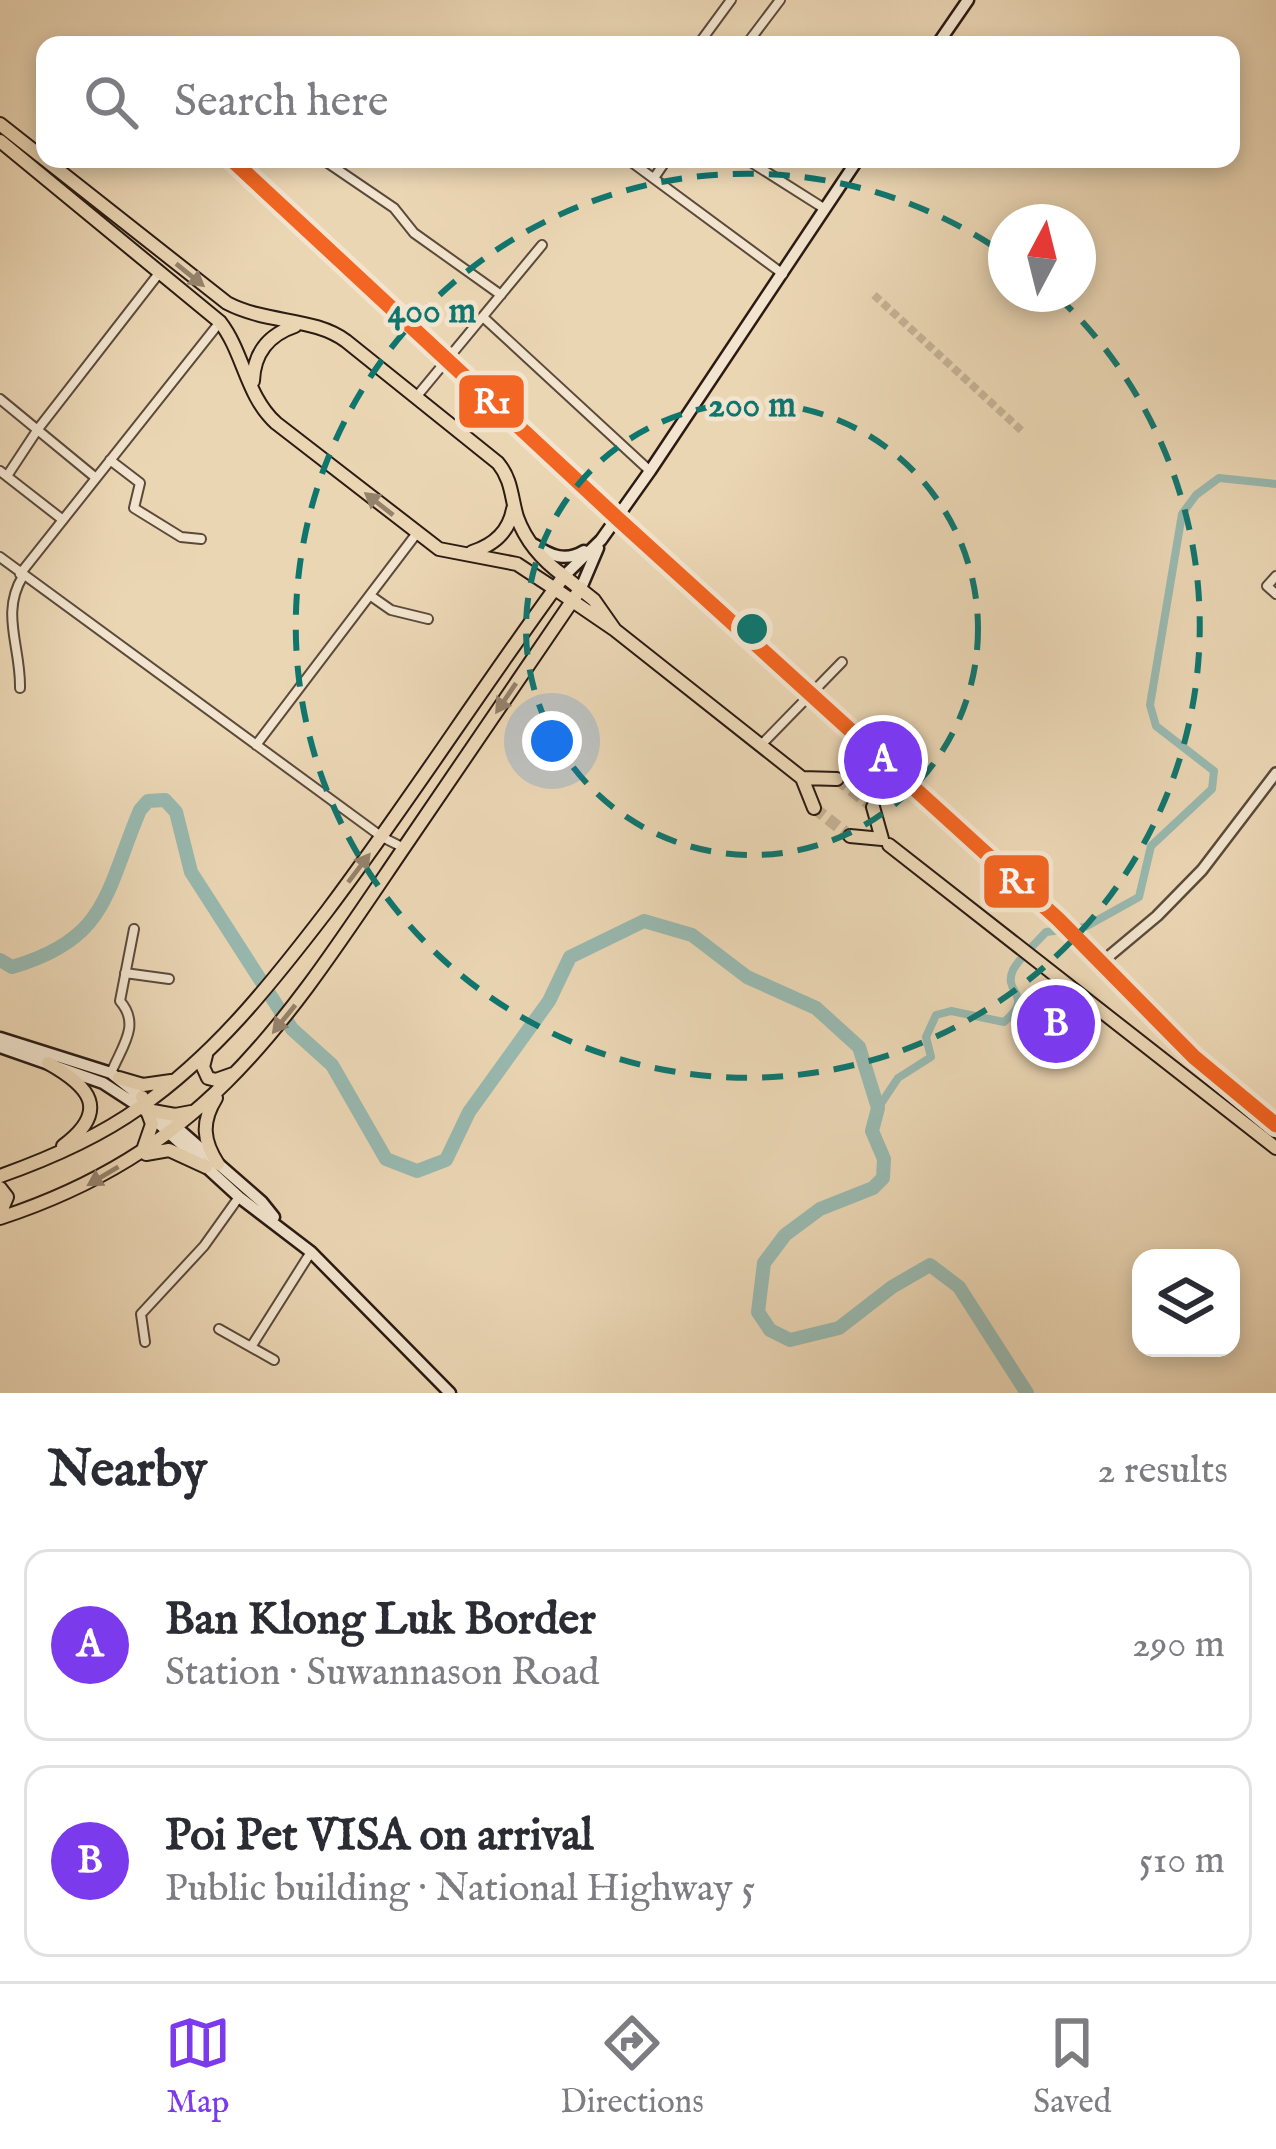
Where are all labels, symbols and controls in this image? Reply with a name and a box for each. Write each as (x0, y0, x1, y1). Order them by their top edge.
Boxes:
search box (36, 36, 1240, 168)
icon: search (78, 69, 144, 135)
text: Search here (174, 74, 388, 131)
north arrow (988, 204, 1096, 312)
one-way arrow (175, 262, 205, 288)
text: 400 m (388, 289, 477, 335)
line badge: R1 (457, 373, 526, 430)
text: R1 (473, 383, 511, 425)
text: 200 m (708, 383, 796, 429)
one-way arrow (363, 492, 394, 517)
centre of rings (731, 608, 773, 650)
one-way arrow (495, 682, 518, 715)
your location (522, 711, 582, 771)
pin: A (844, 715, 922, 805)
one-way arrow (346, 852, 371, 884)
line badge: R1 (982, 853, 1051, 910)
text: R1 (998, 863, 1036, 905)
pin: B (1017, 979, 1095, 1069)
one-way arrow (272, 1003, 297, 1034)
one-way arrow (86, 1164, 120, 1185)
map controls (1132, 1249, 1240, 1357)
button: layers (1132, 1249, 1240, 1357)
text: Nearby (48, 1439, 207, 1504)
text: 2 results (1097, 1447, 1228, 1496)
text: Ban Klong Luk Border (165, 1592, 596, 1649)
text: A (77, 1621, 103, 1670)
text: 290 m (1132, 1621, 1225, 1670)
text: Station · Suwannason Road (165, 1649, 599, 1698)
text: Poi Pet VISA on arrival (165, 1808, 593, 1865)
text: B (77, 1837, 103, 1886)
text: 510 m (1139, 1837, 1225, 1886)
text: Public building · National Highway 5 (165, 1865, 755, 1914)
tab: Map (165, 2010, 231, 2124)
tab: Directions (560, 2010, 704, 2124)
tab: Saved (1033, 2010, 1111, 2124)

